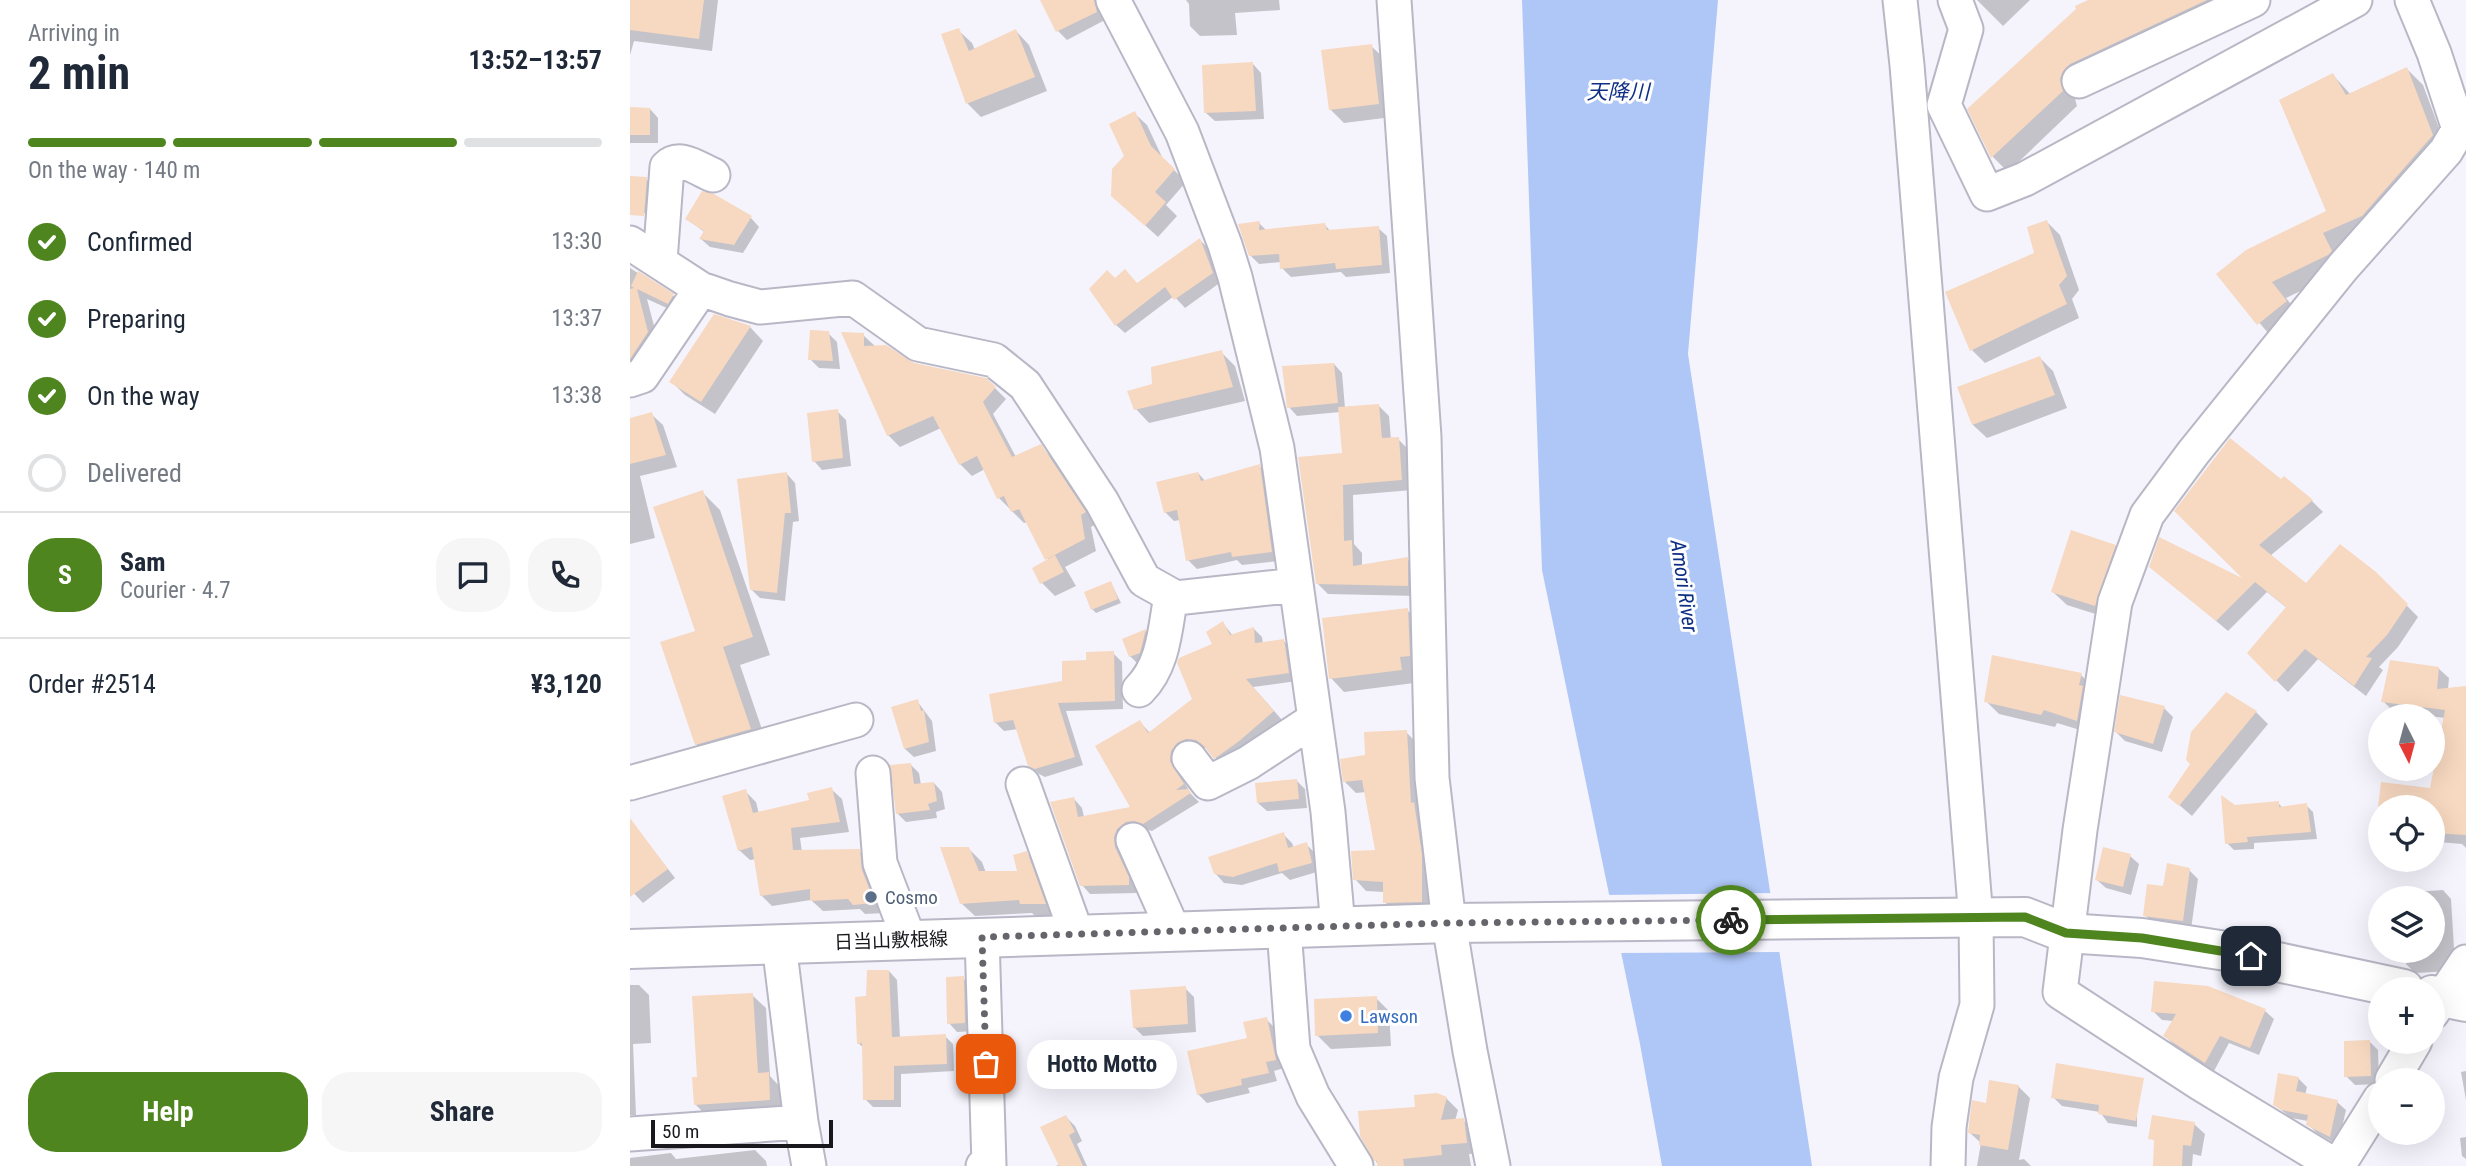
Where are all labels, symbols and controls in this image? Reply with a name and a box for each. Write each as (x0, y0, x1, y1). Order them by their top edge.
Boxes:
text: Arriving in (28, 20, 120, 47)
text: 13:52–13:57 (468, 45, 602, 75)
text: 2 min (28, 46, 130, 100)
water label: 天降川 (1587, 80, 1651, 104)
text: On the way · 140 m (28, 157, 200, 184)
icon: check (28, 223, 66, 261)
text: Confirmed (87, 227, 193, 257)
text: 13:30 (551, 228, 602, 255)
icon: check (28, 300, 66, 338)
text: Preparing (87, 304, 186, 334)
text: 13:37 (551, 305, 602, 332)
icon: check (28, 377, 66, 415)
text: On the way (87, 381, 200, 411)
text: 13:38 (551, 382, 602, 409)
text: Delivered (87, 458, 182, 488)
water label: Amori River (1666, 537, 1702, 634)
button: chat (436, 538, 510, 612)
button: phone (528, 538, 602, 612)
text: Sam (120, 547, 166, 577)
text: S (58, 560, 72, 590)
text: Courier · 4.7 (120, 577, 231, 604)
text: Order #2514 (28, 669, 156, 699)
text: ¥3,120 (531, 669, 602, 699)
north arrow (2368, 704, 2445, 780)
map controls (2368, 704, 2445, 1145)
button: locate (2368, 795, 2445, 872)
courier (1696, 885, 1766, 955)
place label: Cosmo (885, 886, 938, 909)
button: layers (2368, 886, 2445, 963)
marker: Cosmo (863, 889, 879, 905)
icon: bike (1712, 901, 1750, 939)
pin (2221, 926, 2281, 986)
street label: 日当山敷根線 (834, 927, 948, 954)
icon: home (2232, 937, 2270, 975)
button: + (2368, 977, 2445, 1054)
place label: Lawson (1360, 1005, 1418, 1028)
marker: Lawson (1338, 1008, 1354, 1024)
pin (956, 1034, 1016, 1094)
callout: Hotto Motto (1028, 1040, 1178, 1088)
icon: bag (967, 1045, 1005, 1083)
text: Hotto Motto (1047, 1051, 1157, 1078)
button: − (2368, 1068, 2445, 1145)
button: Help (28, 1072, 308, 1152)
button: Share (322, 1072, 602, 1152)
scale bar (651, 1117, 833, 1149)
text: 50 m (662, 1120, 699, 1143)

